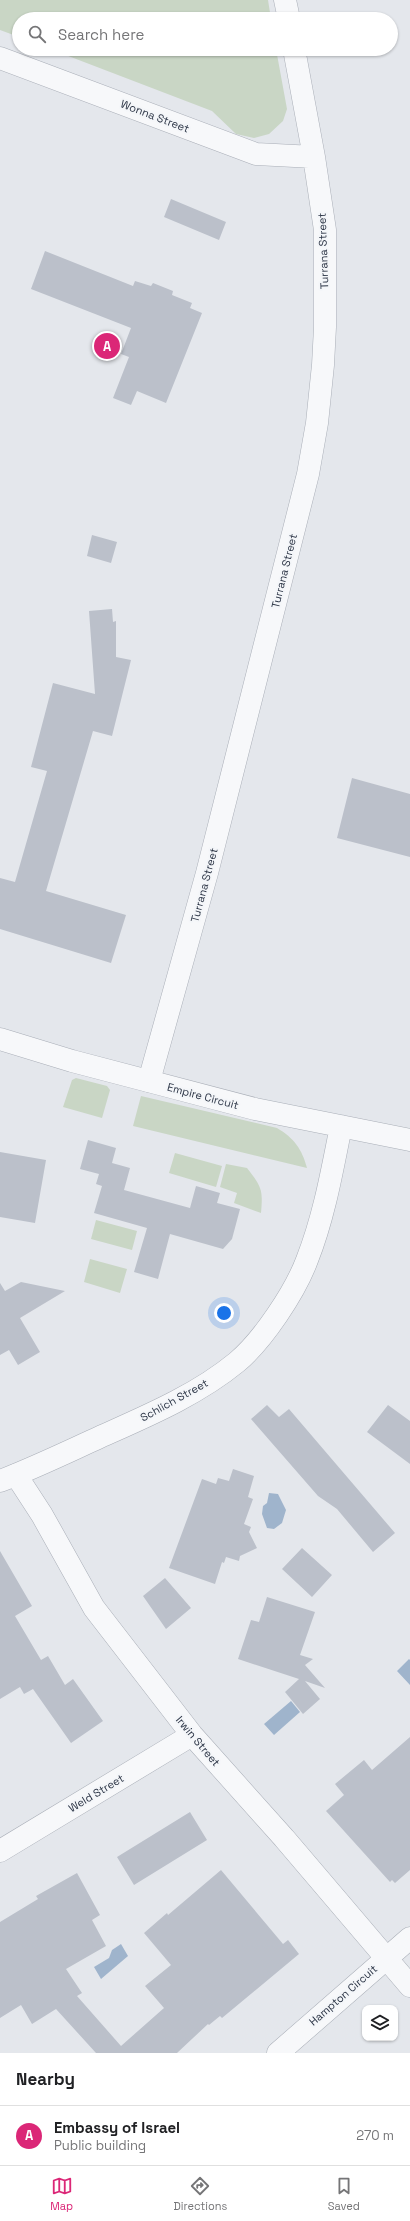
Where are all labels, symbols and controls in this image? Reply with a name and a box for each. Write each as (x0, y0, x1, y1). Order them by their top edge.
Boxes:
search box (12, 12, 398, 56)
icon: search (26, 23, 48, 45)
text: Search here (58, 25, 144, 44)
street label: Wonna Street (119, 96, 191, 136)
street label: Turrana Street (315, 213, 331, 289)
pin: A (94, 331, 120, 361)
street label: Turrana Street (268, 532, 300, 610)
street label: Turrana Street (187, 846, 221, 924)
street label: Empire Circuit (166, 1080, 240, 1112)
your location (214, 1303, 234, 1323)
street label: Schlich Street (138, 1376, 210, 1424)
street label: Irwin Street (173, 1713, 223, 1769)
street label: Weld Street (66, 1771, 126, 1815)
street label: Hampton Circuit (306, 1962, 380, 2028)
map controls (362, 2005, 398, 2041)
button: layers (362, 2005, 398, 2041)
text: Nearby (16, 2068, 75, 2090)
text: Embassy of Israel (54, 2118, 180, 2137)
text: A (25, 2127, 33, 2144)
text: 270 m (356, 2127, 394, 2144)
text: Public building (54, 2137, 146, 2154)
tab: Map (50, 2175, 73, 2213)
tab: Directions (173, 2175, 227, 2213)
tab: Saved (328, 2175, 360, 2213)

